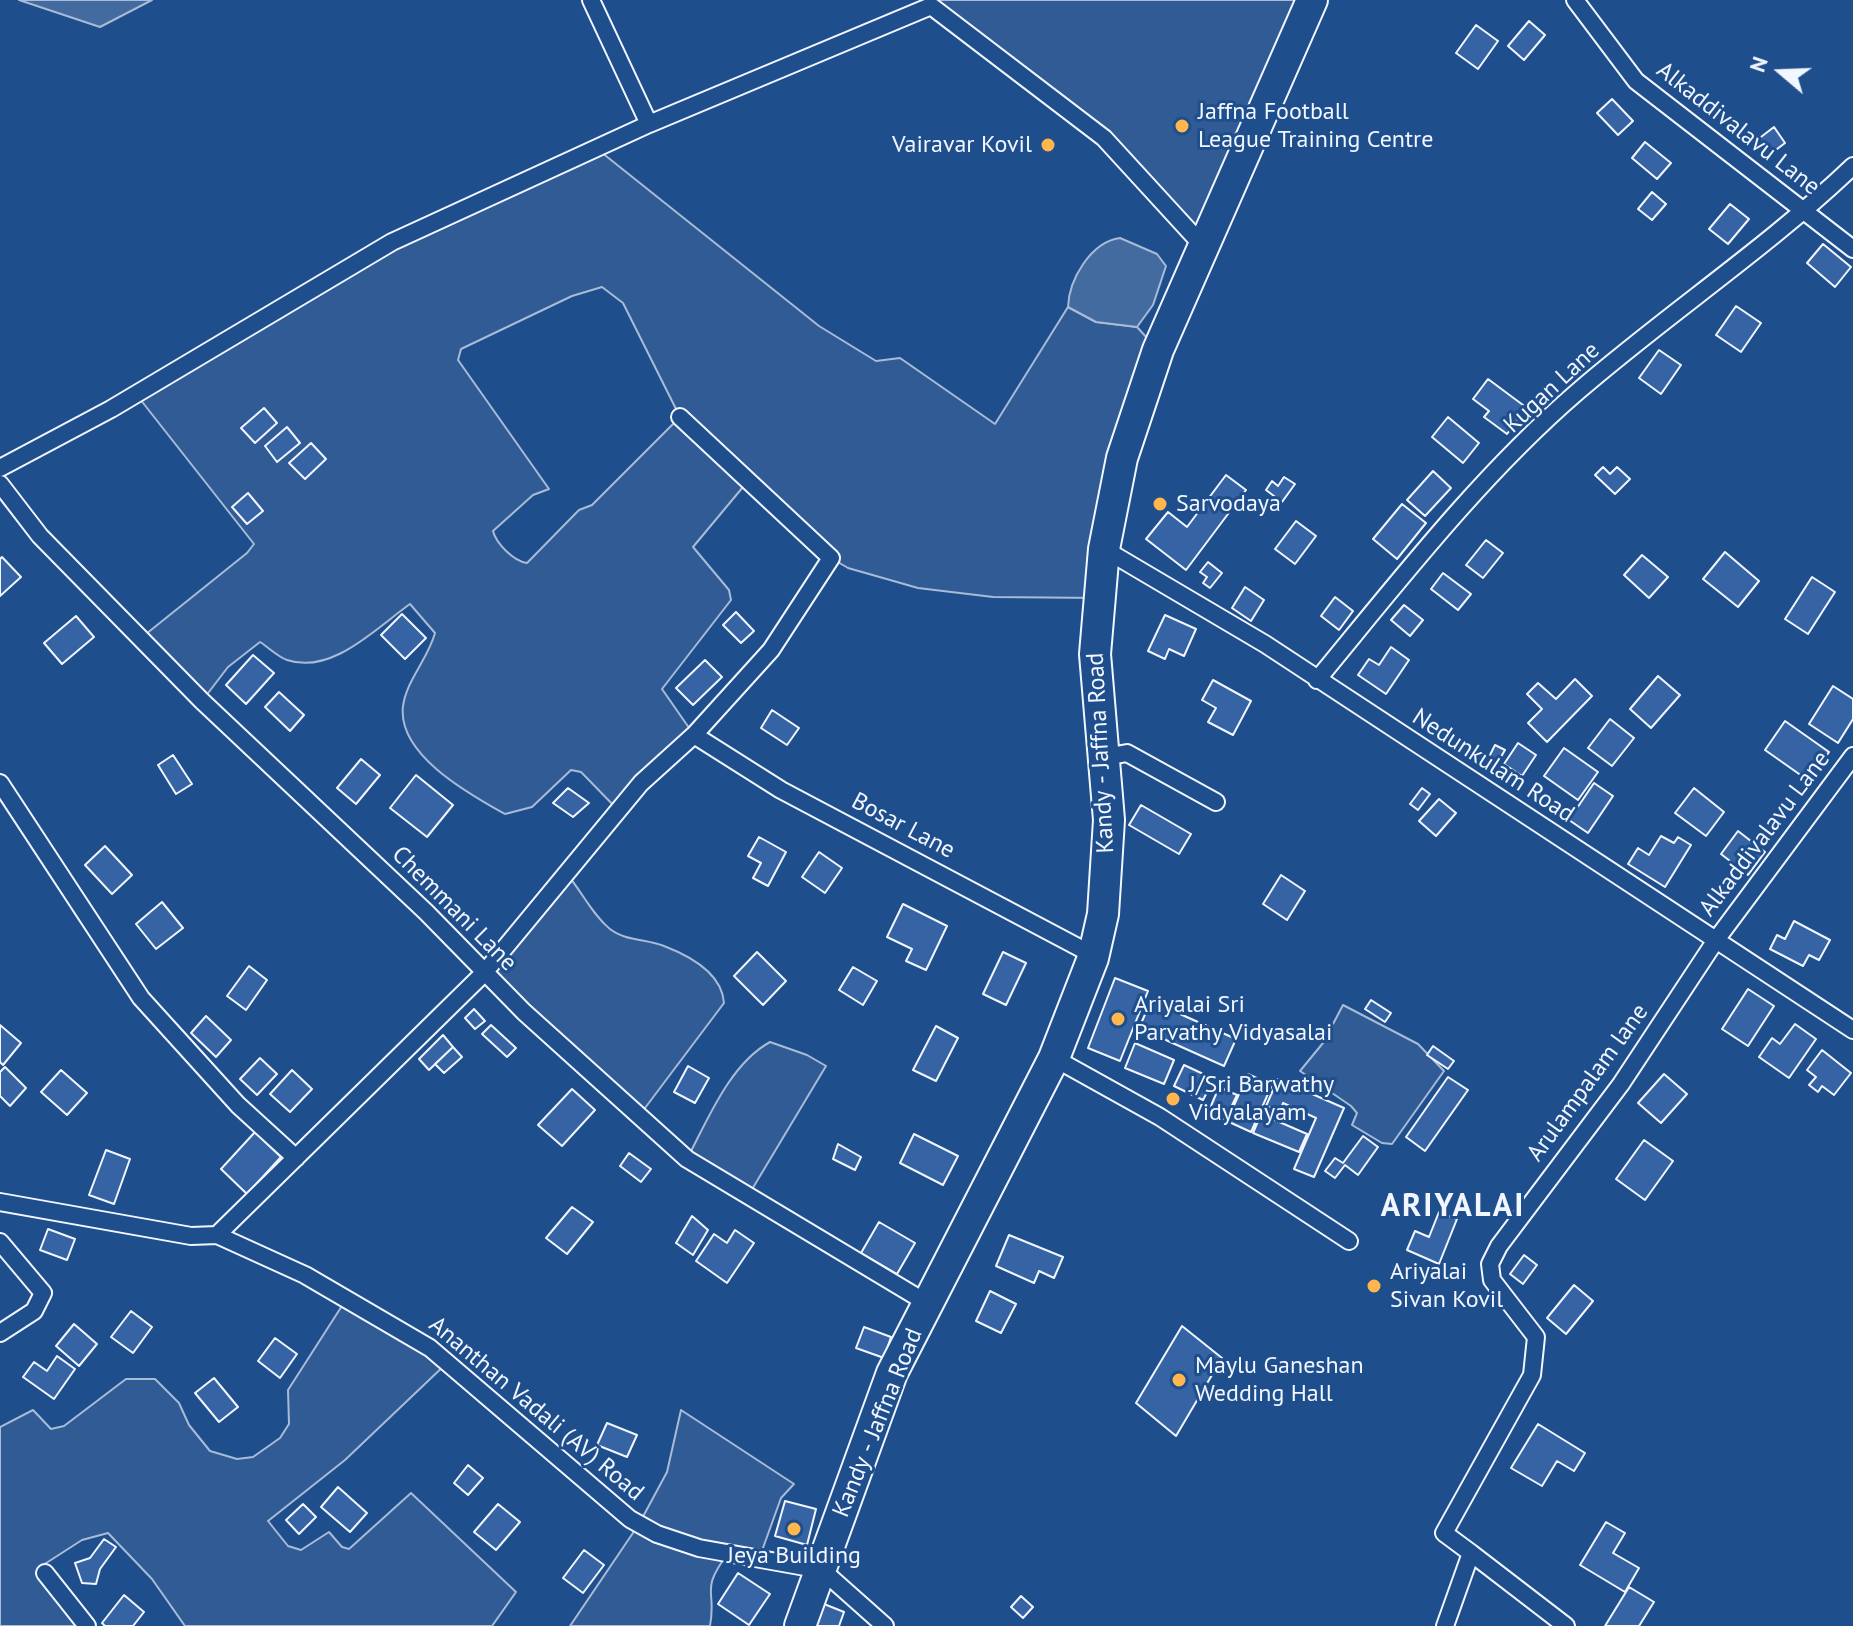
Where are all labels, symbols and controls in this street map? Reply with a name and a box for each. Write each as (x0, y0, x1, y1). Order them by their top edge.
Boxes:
north arrow (1741, 32, 1821, 112)
text: N (1743, 53, 1774, 76)
street label: Alkaddivalavu Lane (1651, 56, 1825, 202)
place label: Jaffna Football League Training Centre (1198, 98, 1433, 154)
marker: Jaffna Football League Training Centre (1173, 117, 1191, 135)
place label: Vairavar Kovil (892, 131, 1032, 159)
marker: Vairavar Kovil (1039, 136, 1057, 154)
street label: Kugan Lane (1498, 336, 1606, 440)
place label: Sarvodaya (1176, 490, 1281, 518)
marker: Sarvodaya (1151, 495, 1169, 513)
street label: Kandy - Jaffna Road (1081, 652, 1121, 854)
street label: Nedunkulam Road (1407, 703, 1579, 829)
street label: Alkaddivalavu Lane (1694, 746, 1836, 922)
street label: Bosar Lane (847, 787, 959, 865)
street label: Chemmani Lane (385, 840, 523, 978)
place label: Ariyalai Sri Parvathy Vidyasalai (1134, 991, 1332, 1047)
street label: Arulampalam lane (1521, 999, 1655, 1167)
marker: Ariyalai Sri Parvathy Vidyasalai (1109, 1010, 1127, 1028)
place label: J/Sri Barwathy Vidyalayam (1189, 1071, 1334, 1127)
marker: J/Sri Barwathy Vidyalayam (1164, 1090, 1182, 1108)
district label: ARIYALAI (1381, 1188, 1525, 1226)
place label: Ariyalai Sivan Kovil (1390, 1258, 1503, 1314)
marker: Ariyalai Sivan Kovil (1365, 1277, 1383, 1295)
street label: Ananthan Vadali (AV) Road (423, 1311, 649, 1507)
street label: Kandy - Jaffna Road (827, 1324, 929, 1522)
place label: Maylu Ganeshan Wedding Hall (1195, 1352, 1364, 1408)
marker: Maylu Ganeshan Wedding Hall (1170, 1371, 1188, 1389)
marker: Jeya Building (785, 1520, 803, 1538)
place label: Jeya Building (727, 1542, 861, 1570)

